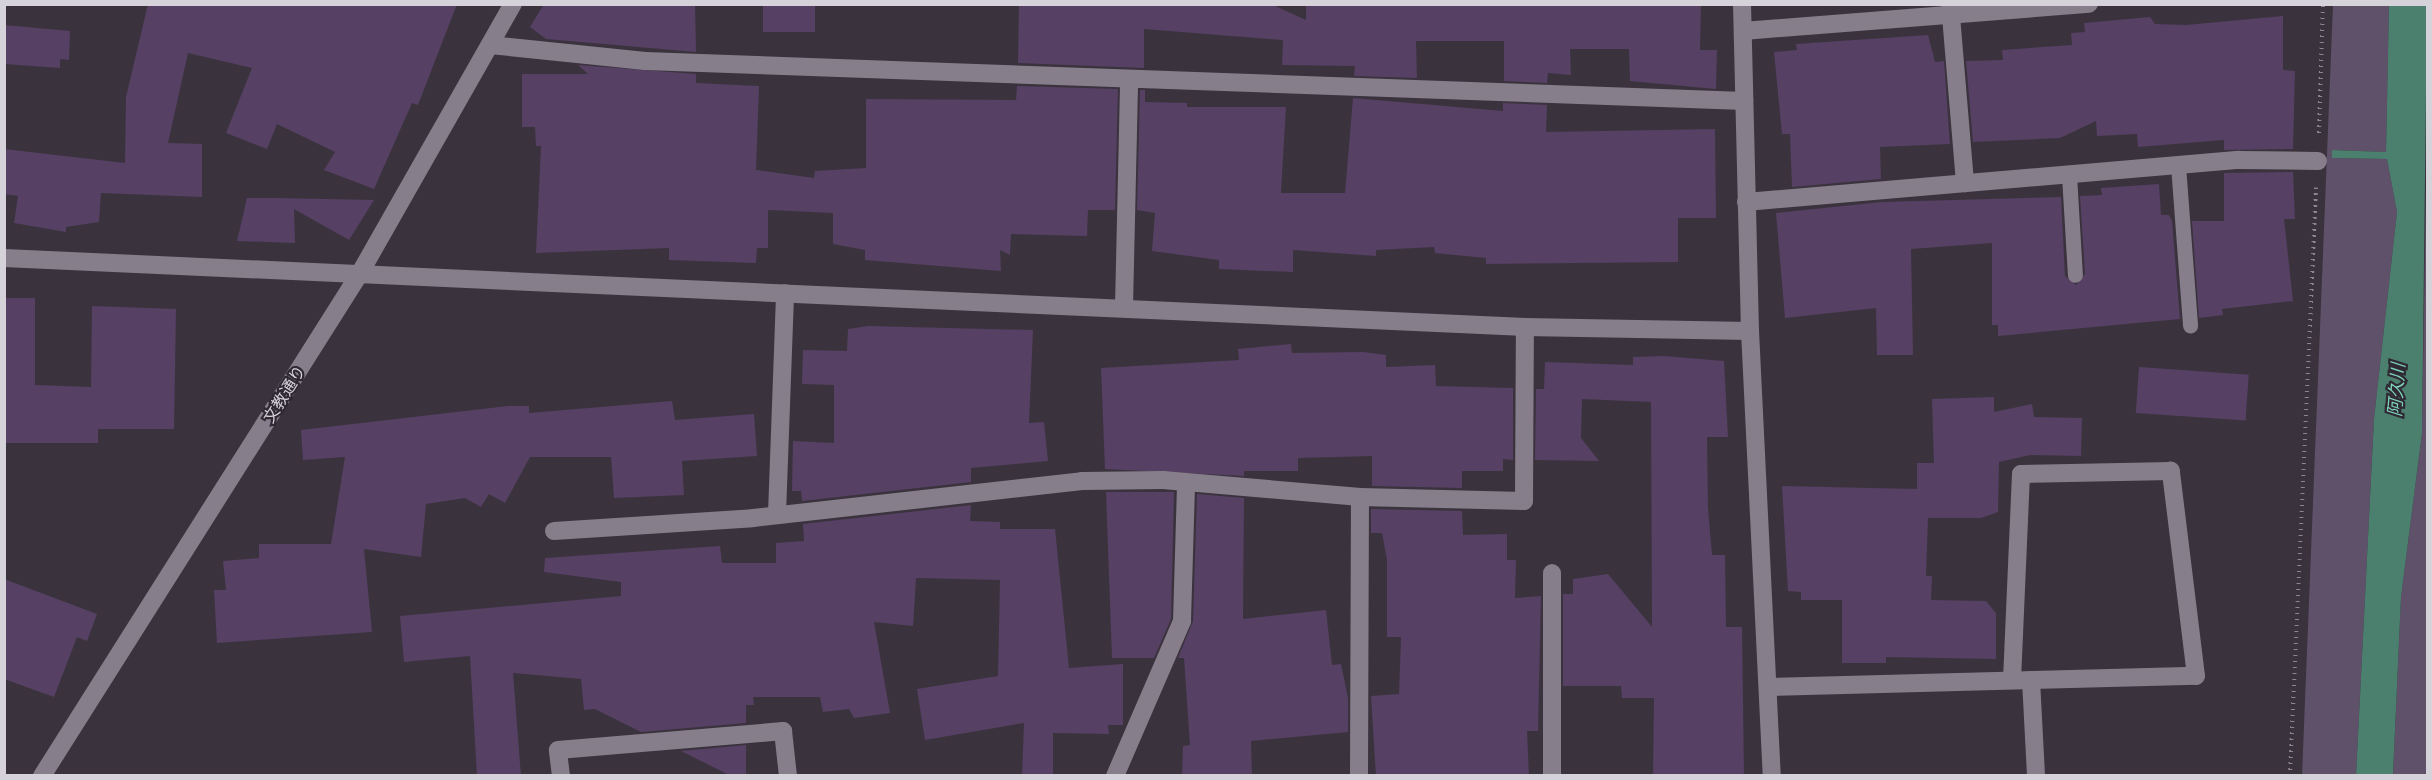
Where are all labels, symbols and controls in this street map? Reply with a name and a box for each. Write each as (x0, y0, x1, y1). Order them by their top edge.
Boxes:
street label: 文教通り (259, 362, 309, 426)
water label: 阿久川 (2384, 362, 2410, 418)

